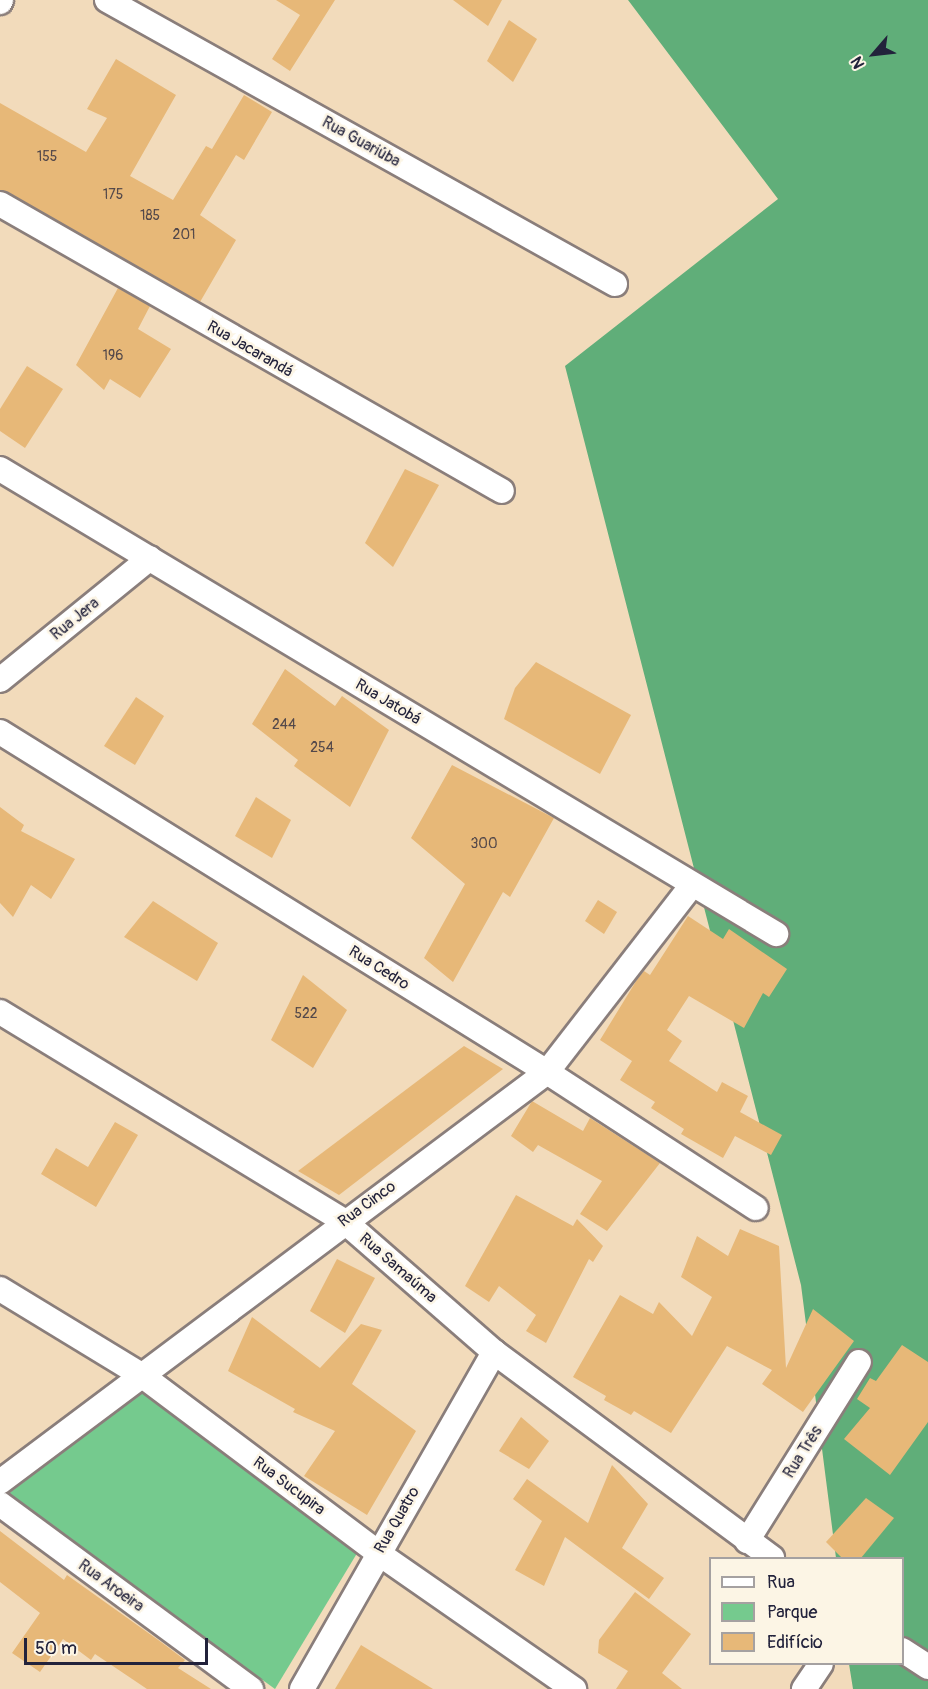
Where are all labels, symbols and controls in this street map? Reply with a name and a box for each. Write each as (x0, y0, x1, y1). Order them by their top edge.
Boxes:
north arrow (844, 24, 904, 84)
text: N (847, 53, 869, 72)
street label: Rua Guariúba (319, 113, 403, 171)
house number: 155 (37, 149, 57, 165)
house number: 175 (103, 187, 123, 203)
house number: 185 (140, 208, 160, 224)
house number: 201 (173, 227, 195, 243)
street label: Rua Jacarandá (204, 317, 296, 381)
house number: 196 (103, 348, 123, 364)
street label: Rua Jera (47, 594, 103, 644)
street label: Rua Jatobá (352, 675, 424, 729)
house number: 244 (272, 717, 296, 733)
house number: 254 (310, 740, 334, 756)
house number: 300 (471, 836, 497, 852)
street label: Rua Cedro (345, 942, 413, 994)
house number: 522 (294, 1006, 318, 1022)
street label: Rua Cinco (334, 1177, 400, 1231)
street label: Rua Samaúma (355, 1229, 441, 1307)
street label: Rua Três (779, 1422, 827, 1482)
street label: Rua Sucupira (249, 1453, 329, 1519)
street label: Rua Quatro (370, 1483, 424, 1557)
street label: Rua Aroeira (74, 1556, 148, 1616)
legend (709, 1557, 904, 1665)
text: Rua (767, 1571, 795, 1594)
text: Parque (767, 1601, 817, 1624)
scale bar (27, 1626, 212, 1664)
text: Edifício (767, 1631, 823, 1654)
text: 50 m (35, 1637, 77, 1660)

